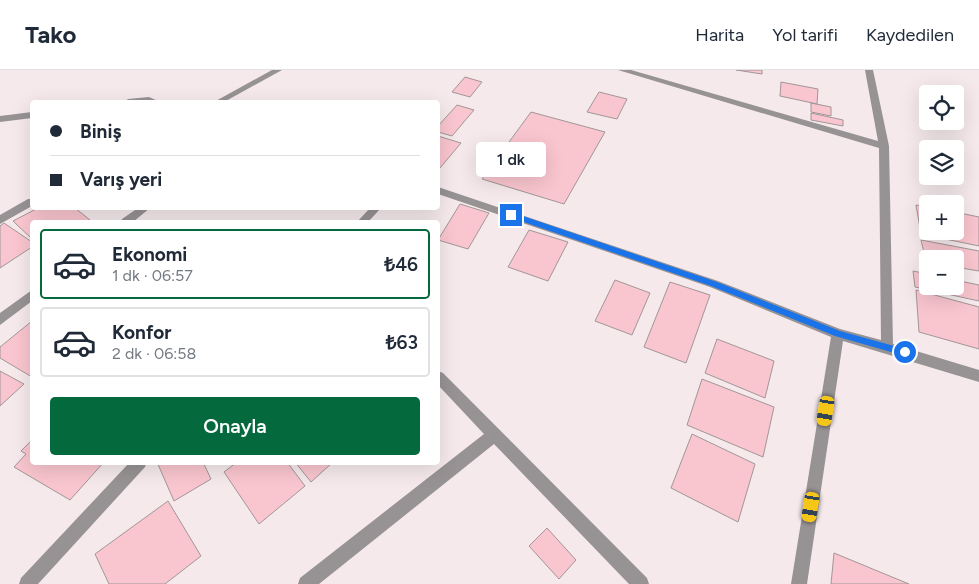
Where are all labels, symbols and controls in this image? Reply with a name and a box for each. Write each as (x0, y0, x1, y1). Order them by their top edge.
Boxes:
text: Tako (25, 20, 76, 49)
text: Harita (695, 24, 744, 46)
text: Yol tarifi (772, 24, 838, 46)
text: Kaydedilen (866, 24, 954, 46)
map controls (919, 85, 964, 295)
button: locate (919, 85, 964, 130)
text: Biniş (80, 120, 122, 143)
button: layers (919, 140, 964, 185)
callout: 1 dk (476, 142, 546, 178)
text: 1 dk (497, 150, 525, 169)
text: Varış yeri (80, 168, 162, 191)
button: + (919, 195, 964, 240)
route end (500, 204, 522, 226)
icon: car (52, 242, 97, 287)
text: Ekonomi (112, 243, 187, 266)
button: − (919, 250, 964, 295)
text: ₺46 (384, 253, 418, 276)
text: 1 dk · 06:57 (112, 266, 193, 285)
icon: car (52, 320, 97, 365)
text: Konfor (112, 321, 171, 344)
text: ₺63 (386, 331, 418, 354)
route start (894, 341, 916, 363)
text: 2 dk · 06:58 (112, 344, 196, 363)
car (816, 395, 835, 427)
button: Onayla (50, 397, 420, 455)
car (801, 491, 820, 523)

